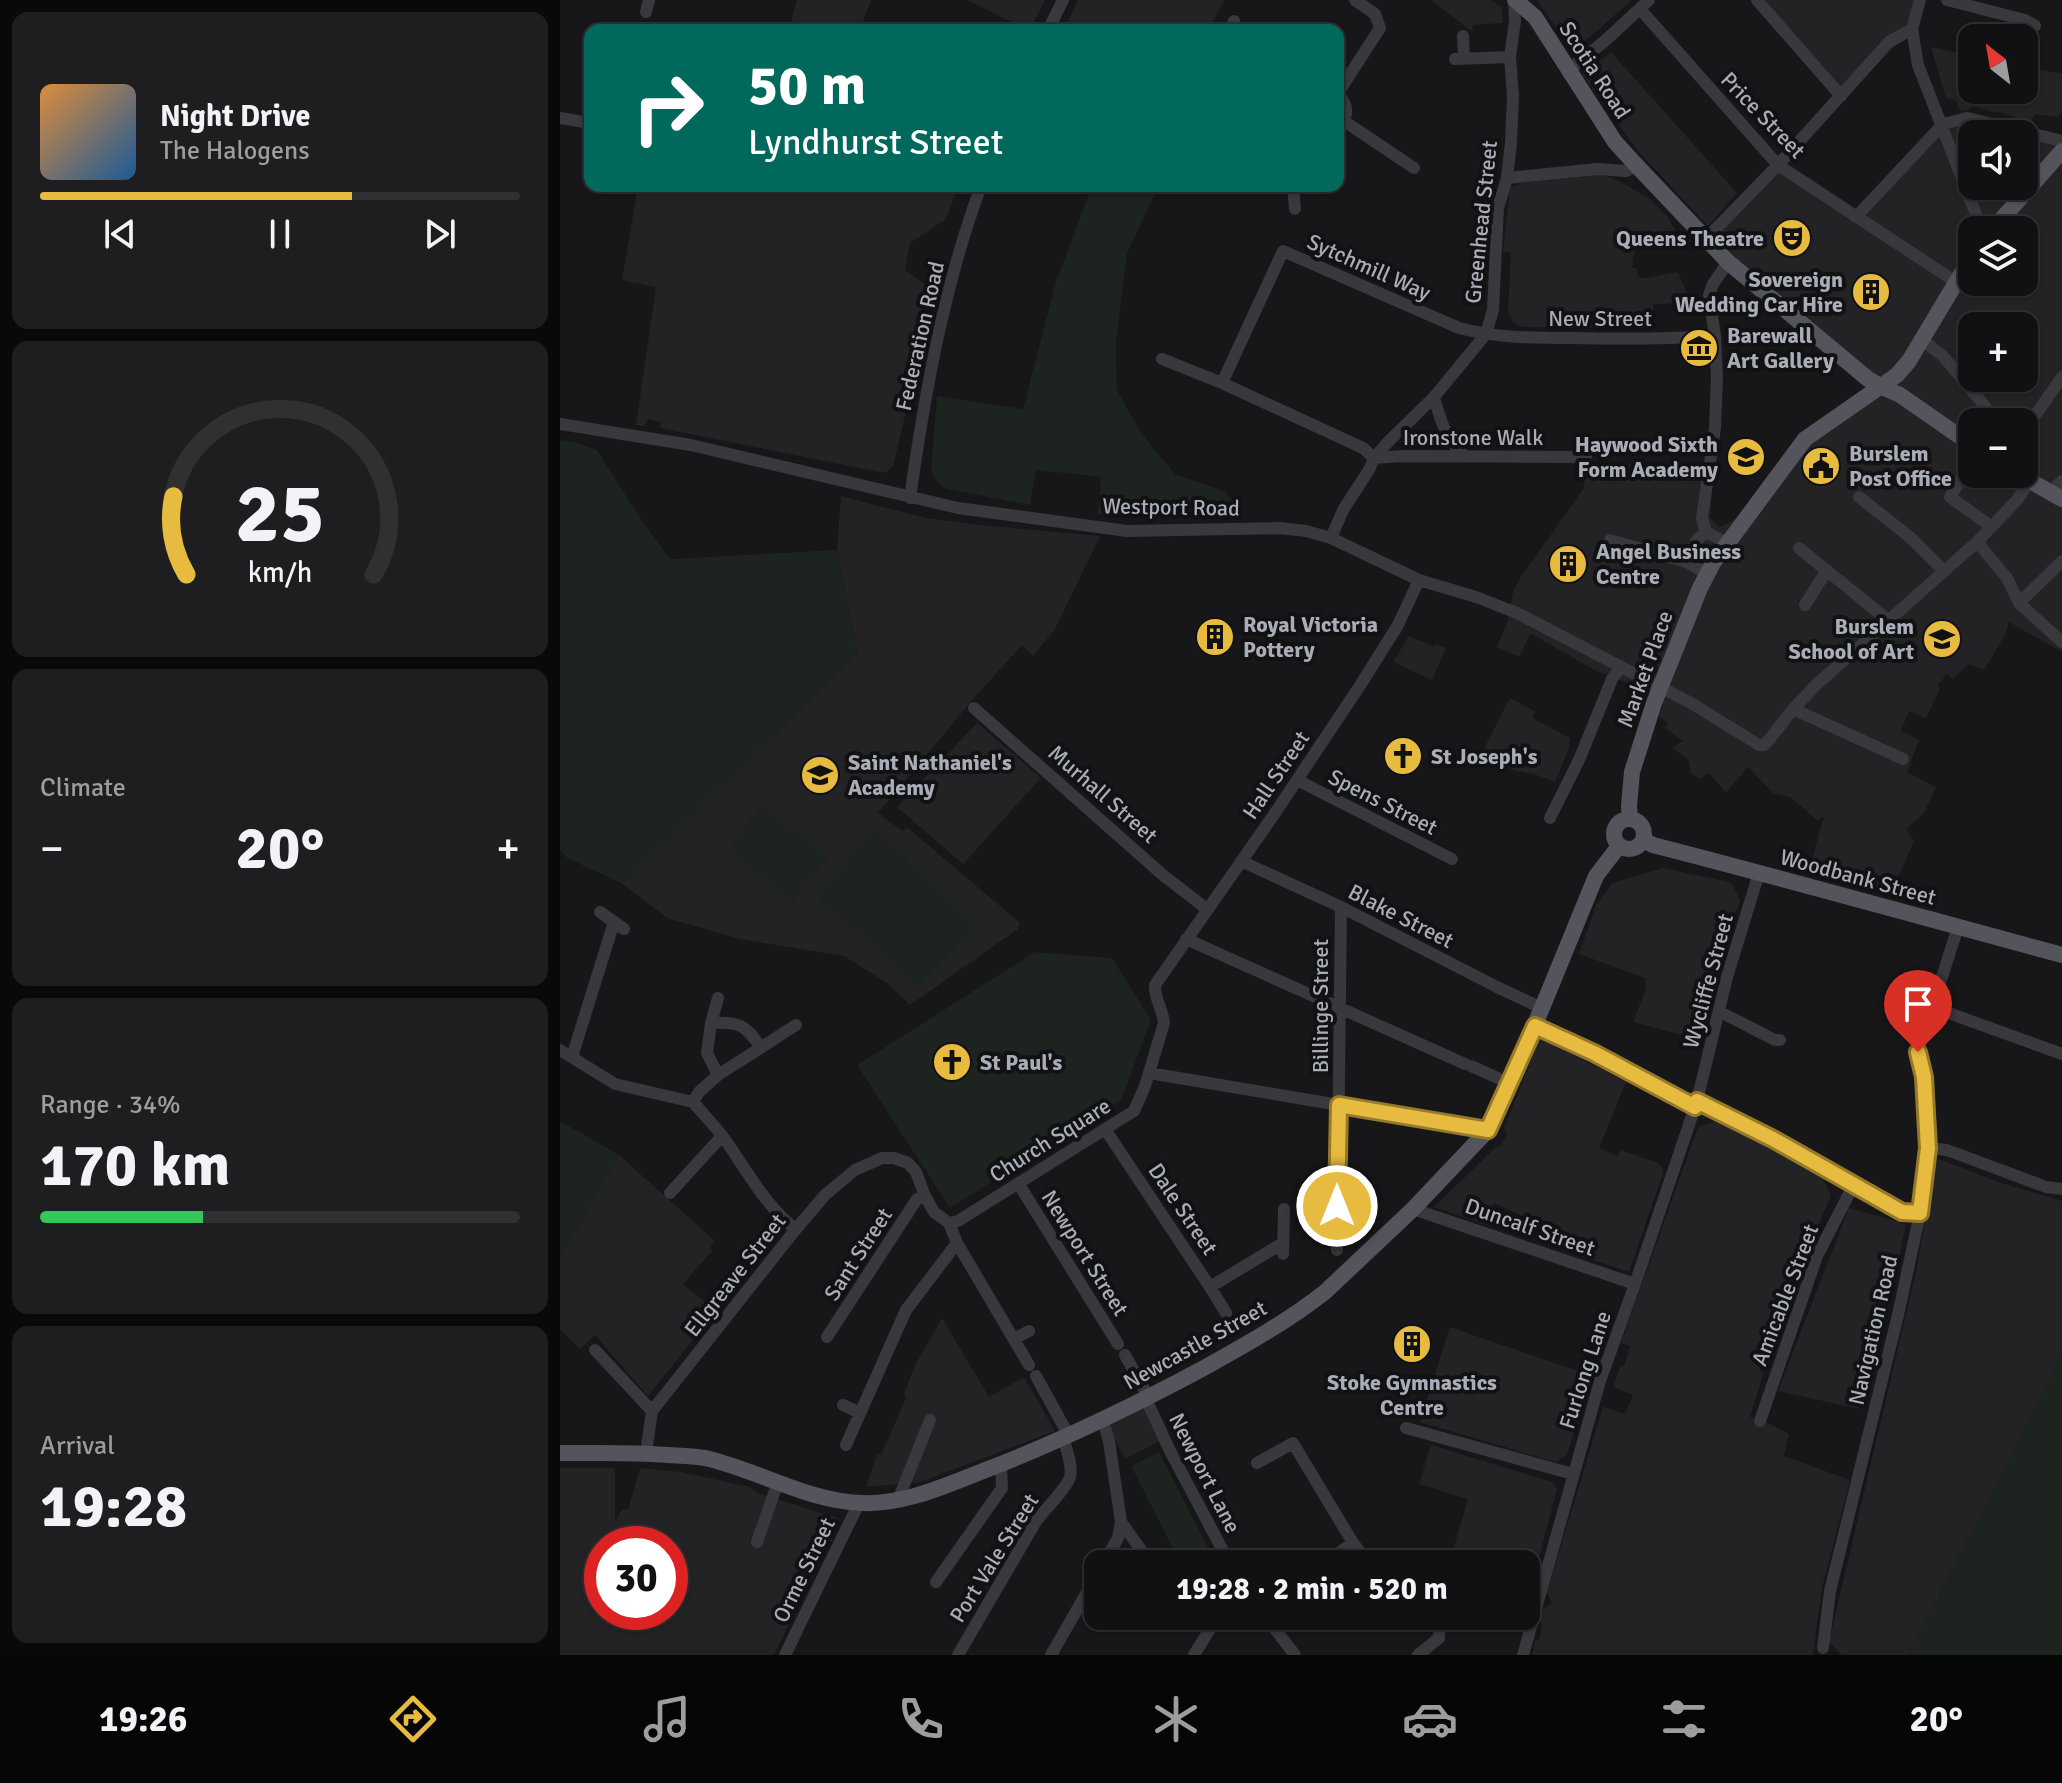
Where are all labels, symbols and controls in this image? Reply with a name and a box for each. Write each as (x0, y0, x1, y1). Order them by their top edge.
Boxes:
street label: Scotia Road (1554, 16, 1636, 124)
north arrow (1958, 24, 2038, 104)
map controls (1958, 24, 2038, 488)
text: 50 m (748, 51, 866, 120)
icon: right (616, 56, 720, 160)
street label: Price Street (1715, 66, 1811, 164)
text: Night Drive (160, 98, 310, 135)
text: Lyndhurst Street (748, 120, 1003, 165)
button: sound (1958, 120, 2038, 200)
text: The Halogens (160, 135, 310, 167)
street label: Greenhead Street (1459, 139, 1503, 305)
icon: previous (98, 212, 142, 256)
icon: pause (258, 212, 302, 256)
icon: next (418, 212, 462, 256)
button: layers (1958, 216, 2038, 296)
theatre icon: Queens Theatre (1771, 217, 1813, 259)
place label: Queens Theatre (1616, 225, 1764, 252)
street label: Sytchmill Way (1303, 228, 1436, 307)
street label: Federation Road (890, 259, 950, 413)
place label: Sovereign Wedding Car Hire (1675, 266, 1843, 318)
building icon: Sovereign Wedding Car Hire (1850, 271, 1892, 313)
street label: New Street (1548, 305, 1652, 332)
button: + (1958, 312, 2038, 392)
place label: Barewall Art Gallery (1727, 322, 1834, 374)
museum icon: Barewall Art Gallery (1678, 327, 1720, 369)
button: − (1958, 408, 2038, 488)
street label: Ironstone Walk (1403, 424, 1543, 451)
place label: Haywood Sixth Form Academy (1575, 431, 1718, 483)
school or university icon: Haywood Sixth Form Academy (1725, 436, 1767, 478)
place label: Burslem Post Office (1849, 440, 1952, 492)
public building icon: Burslem Post Office (1800, 445, 1842, 487)
text: 25 (235, 462, 325, 564)
street label: Westport Road (1102, 492, 1240, 522)
place label: Angel Business Centre (1596, 538, 1741, 590)
building icon: Angel Business Centre (1547, 543, 1589, 585)
text: km/h (248, 555, 312, 590)
street label: Market Place (1611, 607, 1679, 731)
place label: Royal Victoria Pottery (1243, 611, 1378, 663)
place label: Burslem School of Art (1789, 613, 1914, 665)
building icon: Royal Victoria Pottery (1194, 616, 1236, 658)
school or university icon: Burslem School of Art (1921, 618, 1963, 660)
street label: Hall Street (1237, 725, 1316, 824)
church icon: St Joseph's (1382, 735, 1424, 777)
street label: Murhall Street (1043, 739, 1163, 849)
place label: St Joseph's (1431, 743, 1538, 770)
place label: Saint Nathaniel's Academy (848, 749, 1012, 801)
school or university icon: Saint Nathaniel's Academy (799, 754, 841, 796)
street label: Spens Street (1324, 763, 1442, 841)
text: Climate (40, 772, 126, 804)
text: 20° (236, 812, 324, 886)
text: − (40, 822, 64, 876)
text: + (496, 822, 520, 876)
street label: Woodbank Street (1777, 843, 1939, 911)
street label: Blake Street (1344, 878, 1459, 954)
street label: Wycliffe Street (1677, 910, 1739, 1051)
street label: Billinge Street (1307, 938, 1334, 1073)
pin (1884, 970, 1952, 1052)
icon: arrive (1896, 982, 1940, 1026)
church icon: St Paul's (931, 1041, 973, 1083)
place label: St Paul's (980, 1049, 1063, 1076)
text: Range · 34% (40, 1089, 181, 1121)
street label: Church Square (984, 1092, 1116, 1188)
text: 170 km (40, 1129, 230, 1203)
street label: Dale Street (1143, 1158, 1224, 1260)
position arrow (1295, 1164, 1379, 1248)
street label: Newport Street (1036, 1185, 1135, 1321)
street label: Duncalf Street (1461, 1192, 1599, 1262)
street label: Sant Street (818, 1202, 898, 1305)
street label: Ellgreave Street (678, 1208, 792, 1342)
street label: Amicable Street (1746, 1220, 1824, 1370)
street label: Navigation Road (1843, 1252, 1903, 1408)
street label: Newcastle Street (1119, 1294, 1272, 1395)
street label: Furlong Lane (1553, 1308, 1617, 1432)
building icon: Stoke Gymnastics Centre (1391, 1323, 1433, 1365)
place label: Stoke Gymnastics Centre (1327, 1369, 1497, 1421)
street label: Newport Lane (1163, 1408, 1247, 1538)
text: Arrival (40, 1430, 115, 1462)
text: 19:28 (40, 1470, 187, 1544)
street label: Port Vale Street (944, 1488, 1044, 1627)
street label: Orme Street (767, 1513, 841, 1627)
speed limit sign: 30 (584, 1526, 688, 1630)
text: 19:28 · 2 min · 520 m (1176, 1571, 1448, 1608)
icon: directions (385, 1691, 441, 1747)
icon: music (639, 1691, 695, 1747)
icon: phone (893, 1691, 949, 1747)
icon: climate (1148, 1691, 1204, 1747)
icon: car (1402, 1691, 1458, 1747)
icon: filters (1656, 1691, 1712, 1747)
text: 19:26 (99, 1697, 187, 1742)
text: 20° (1910, 1697, 1963, 1742)

